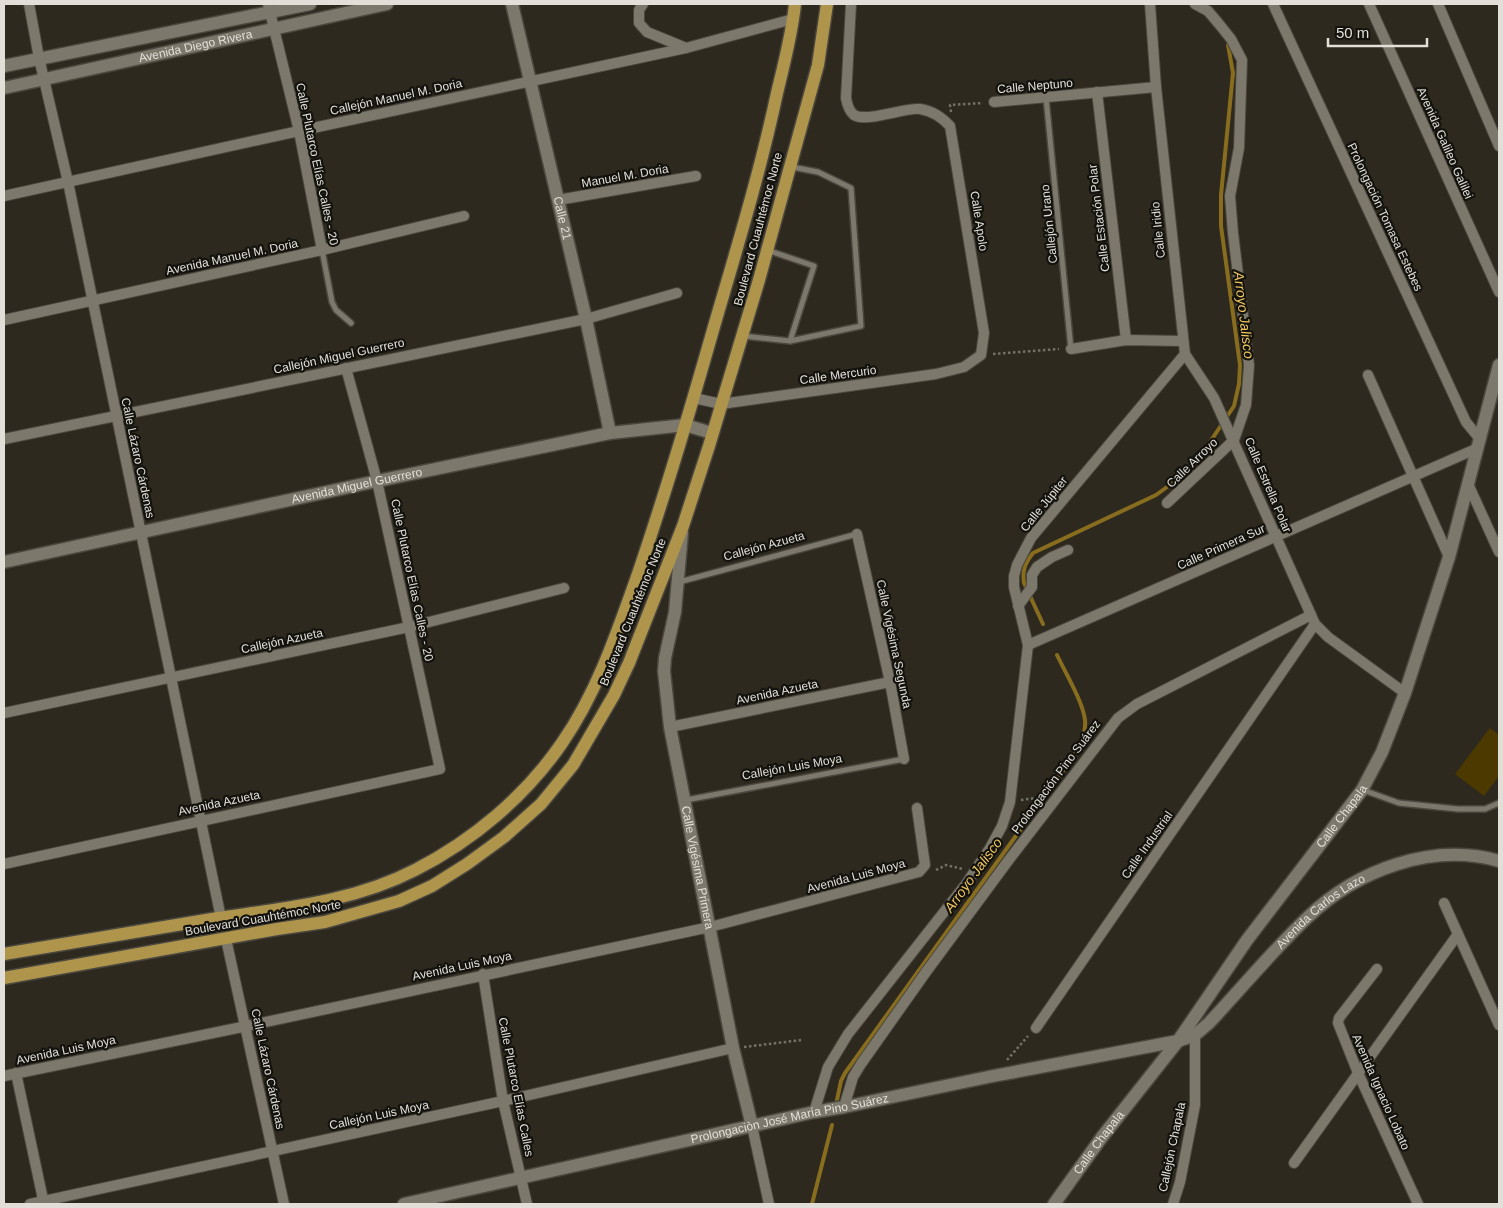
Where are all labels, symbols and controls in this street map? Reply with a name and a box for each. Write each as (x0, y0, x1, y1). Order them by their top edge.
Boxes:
scale bar (1328, 15, 1427, 47)
text: 50 m (1336, 24, 1369, 41)
street label: Avenida Diego Rivera (137, 27, 254, 65)
street label: Callejón Manuel M. Doria (329, 76, 464, 118)
street label: Calle Neptuno (997, 76, 1074, 96)
street label: Calle Plutarco Elías Calles - 20 (293, 82, 341, 247)
street label: Avenida Galileo Galilei (1414, 85, 1476, 201)
street label: Prolongación Tomasa Estebes (1344, 141, 1426, 293)
street label: Boulevard Cuauhtémoc Norte (731, 151, 785, 307)
street label: Manuel M. Doria (580, 161, 670, 191)
street label: Calle Estación Polar (1085, 164, 1113, 272)
street label: Callejón Urano (1038, 183, 1060, 264)
street label: Calle Apolo (967, 190, 991, 252)
street label: Calle 21 (550, 195, 574, 242)
street label: Calle Iridio (1148, 201, 1168, 259)
street label: Avenida Manuel M. Doria (165, 236, 300, 278)
water label: Arroyo Jalisco (1231, 269, 1257, 360)
street label: Callejón Miguel Guerrero (272, 335, 406, 377)
street label: Calle Mercurio (799, 363, 878, 387)
street label: Calle Lázaro Cárdenas (118, 397, 158, 519)
street label: Calle Arroyo (1164, 435, 1221, 491)
street label: Calle Estrella Polar (1242, 435, 1294, 535)
street label: Avenida Miguel Guerrero (290, 465, 424, 506)
street label: Calle Júpiter (1018, 474, 1070, 534)
street label: Calle Plutarco Elías Calles - 20 (388, 498, 436, 663)
street label: Calle Primera Sur (1175, 521, 1267, 573)
street label: Callejón Azueta (722, 528, 806, 564)
street label: Boulevard Cuauhtémoc Norte (597, 536, 669, 688)
street label: Calle Vigésima Segunda (874, 578, 915, 710)
street label: Callejón Azueta (240, 625, 325, 657)
street label: Avenida Azueta (735, 676, 819, 707)
street label: Prolongación Pino Suárez (1009, 717, 1103, 837)
street label: Callejón Luis Moya (741, 751, 843, 783)
street label: Calle Chapala (1313, 783, 1370, 851)
street label: Avenida Azueta (177, 787, 261, 818)
street label: Calle Vigésima Primera (679, 805, 717, 931)
street label: Calle Industrial (1119, 808, 1175, 882)
water label: Arroyo Jalisco (940, 835, 1005, 916)
street label: Avenida Luis Moya (805, 856, 907, 896)
street label: Avenida Carlos Lazo (1273, 871, 1368, 952)
street label: Boulevard Cuauhtémoc Norte (184, 897, 342, 939)
street label: Avenida Luis Moya (411, 949, 513, 983)
street label: Calle Lázaro Cárdenas (248, 1008, 288, 1130)
street label: Calle Plutarco Elías Calles (496, 1016, 536, 1158)
street label: Avenida Ignacio Lobato (1349, 1032, 1413, 1152)
street label: Avenida Luis Moya (15, 1033, 117, 1067)
street label: Prolongaciòn José María Pino Suárez (689, 1091, 890, 1146)
street label: Callejón Luis Moya (328, 1098, 430, 1132)
street label: Callejón Chapala (1156, 1101, 1188, 1193)
street label: Calle Chapala (1071, 1108, 1127, 1177)

